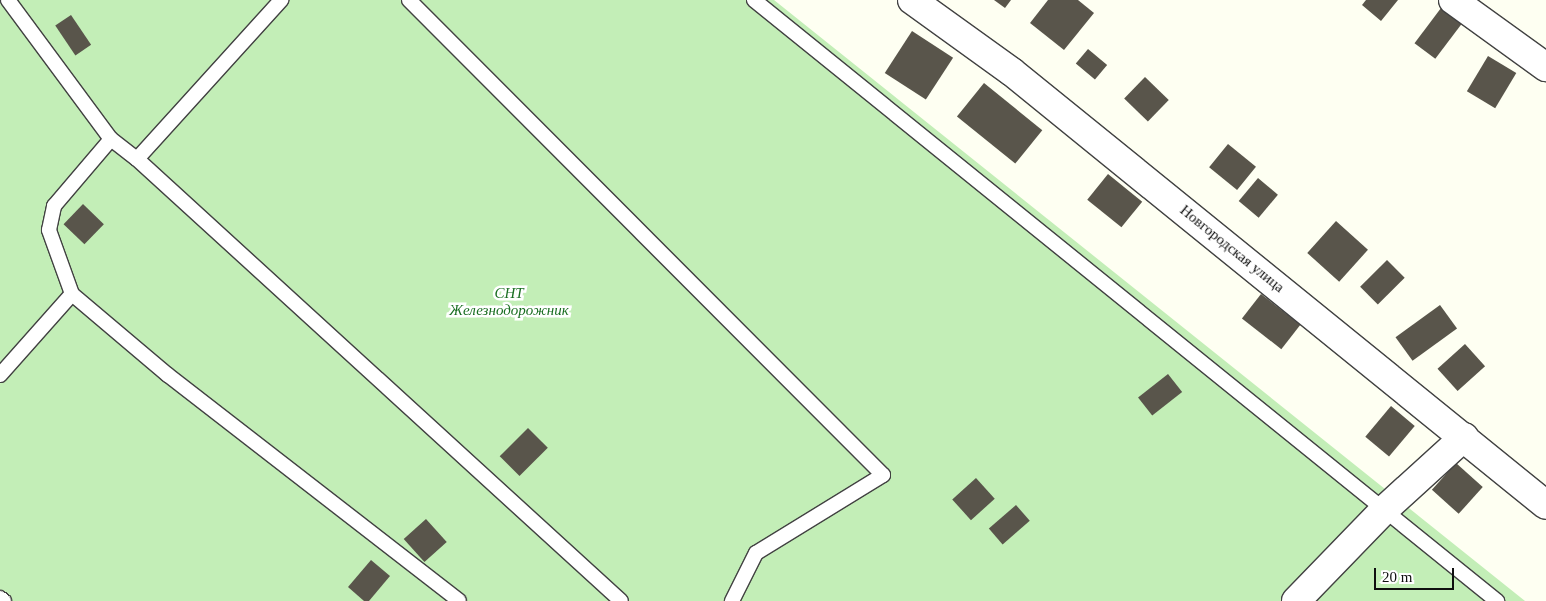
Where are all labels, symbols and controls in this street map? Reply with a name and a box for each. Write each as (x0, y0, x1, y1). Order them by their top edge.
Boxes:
street label: Новгородская улица (1176, 201, 1288, 297)
park label: СНТ Железнодорожник (449, 284, 569, 319)
scale bar (1376, 558, 1456, 590)
text: 20 m (1382, 569, 1412, 585)

